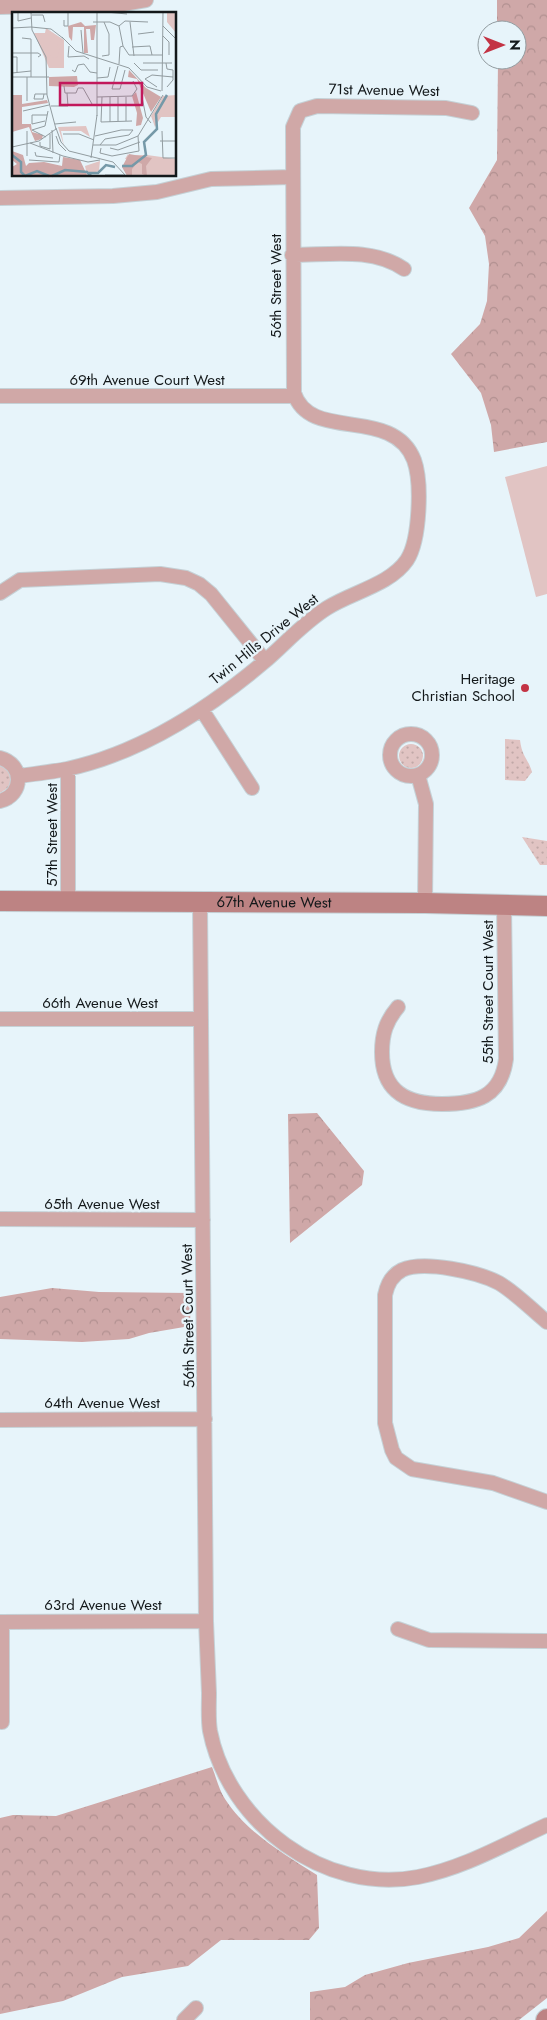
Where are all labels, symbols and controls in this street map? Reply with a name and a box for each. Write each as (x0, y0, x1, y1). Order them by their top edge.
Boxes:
inset map (12, 12, 176, 176)
north arrow (477, 20, 527, 70)
text: N (505, 39, 525, 51)
street label: 71st Avenue West (328, 78, 440, 102)
street label: 56th Street West (265, 233, 287, 338)
street label: 69th Avenue Court West (69, 369, 225, 391)
street label: Twin Hills Drive West (205, 588, 323, 690)
place label: Heritage Christian School (412, 668, 515, 707)
marker: Heritage Christian School (519, 682, 531, 694)
street label: 57th Street West (41, 783, 63, 887)
street label: 67th Avenue West (216, 891, 332, 914)
street label: 55th Street Court West (477, 920, 499, 1064)
street label: 66th Avenue West (42, 992, 158, 1014)
street label: 65th Avenue West (44, 1193, 160, 1215)
street label: 56th Street Court West (176, 1243, 200, 1388)
street label: 64th Avenue West (44, 1392, 160, 1414)
street label: 63rd Avenue West (44, 1594, 162, 1616)

